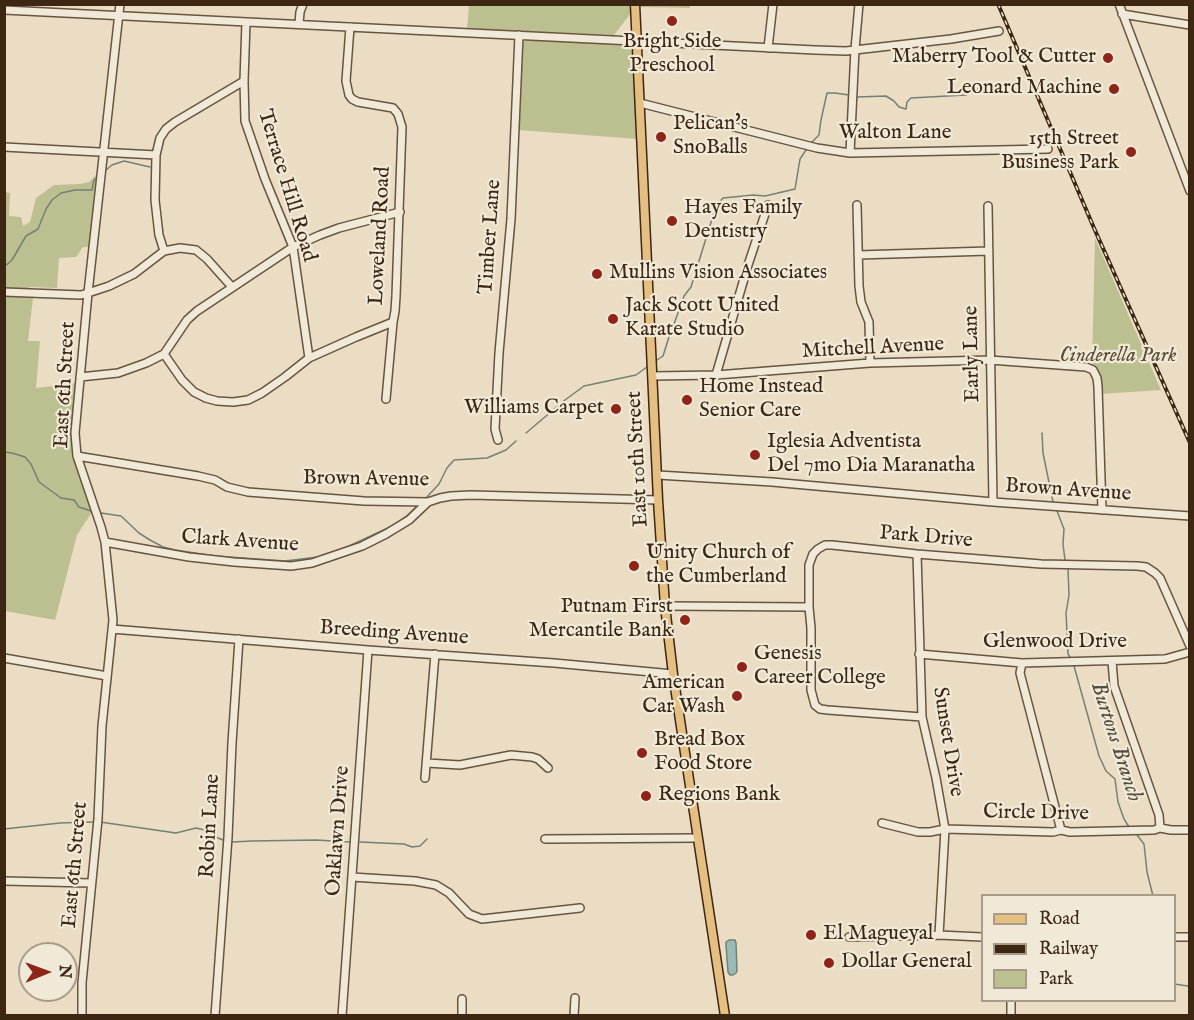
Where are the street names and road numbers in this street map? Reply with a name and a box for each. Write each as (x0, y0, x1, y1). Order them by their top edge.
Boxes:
street label: Terrace Hill Road (251, 107, 321, 265)
street label: Walton Lane (839, 121, 951, 147)
street label: Loweland Road (365, 166, 397, 306)
street label: Timber Lane (474, 179, 508, 295)
street label: Early Lane (960, 305, 986, 403)
street label: East 6th Street (50, 321, 82, 449)
street label: Mitchell Avenue (801, 333, 945, 365)
street label: East 10th Street (623, 390, 655, 528)
street label: Brown Avenue (303, 466, 429, 494)
street label: Brown Avenue (1004, 474, 1132, 508)
street label: Park Drive (878, 521, 974, 555)
street label: Clark Avenue (181, 525, 299, 559)
street label: Breeding Avenue (319, 616, 469, 652)
street label: Glenwood Drive (983, 630, 1127, 656)
street label: Sunset Drive (926, 685, 968, 799)
street label: Oaklawn Drive (322, 765, 356, 897)
street label: Robin Lane (196, 773, 226, 879)
street label: Circle Drive (983, 800, 1089, 828)
street label: East 6th Street (58, 801, 94, 929)

